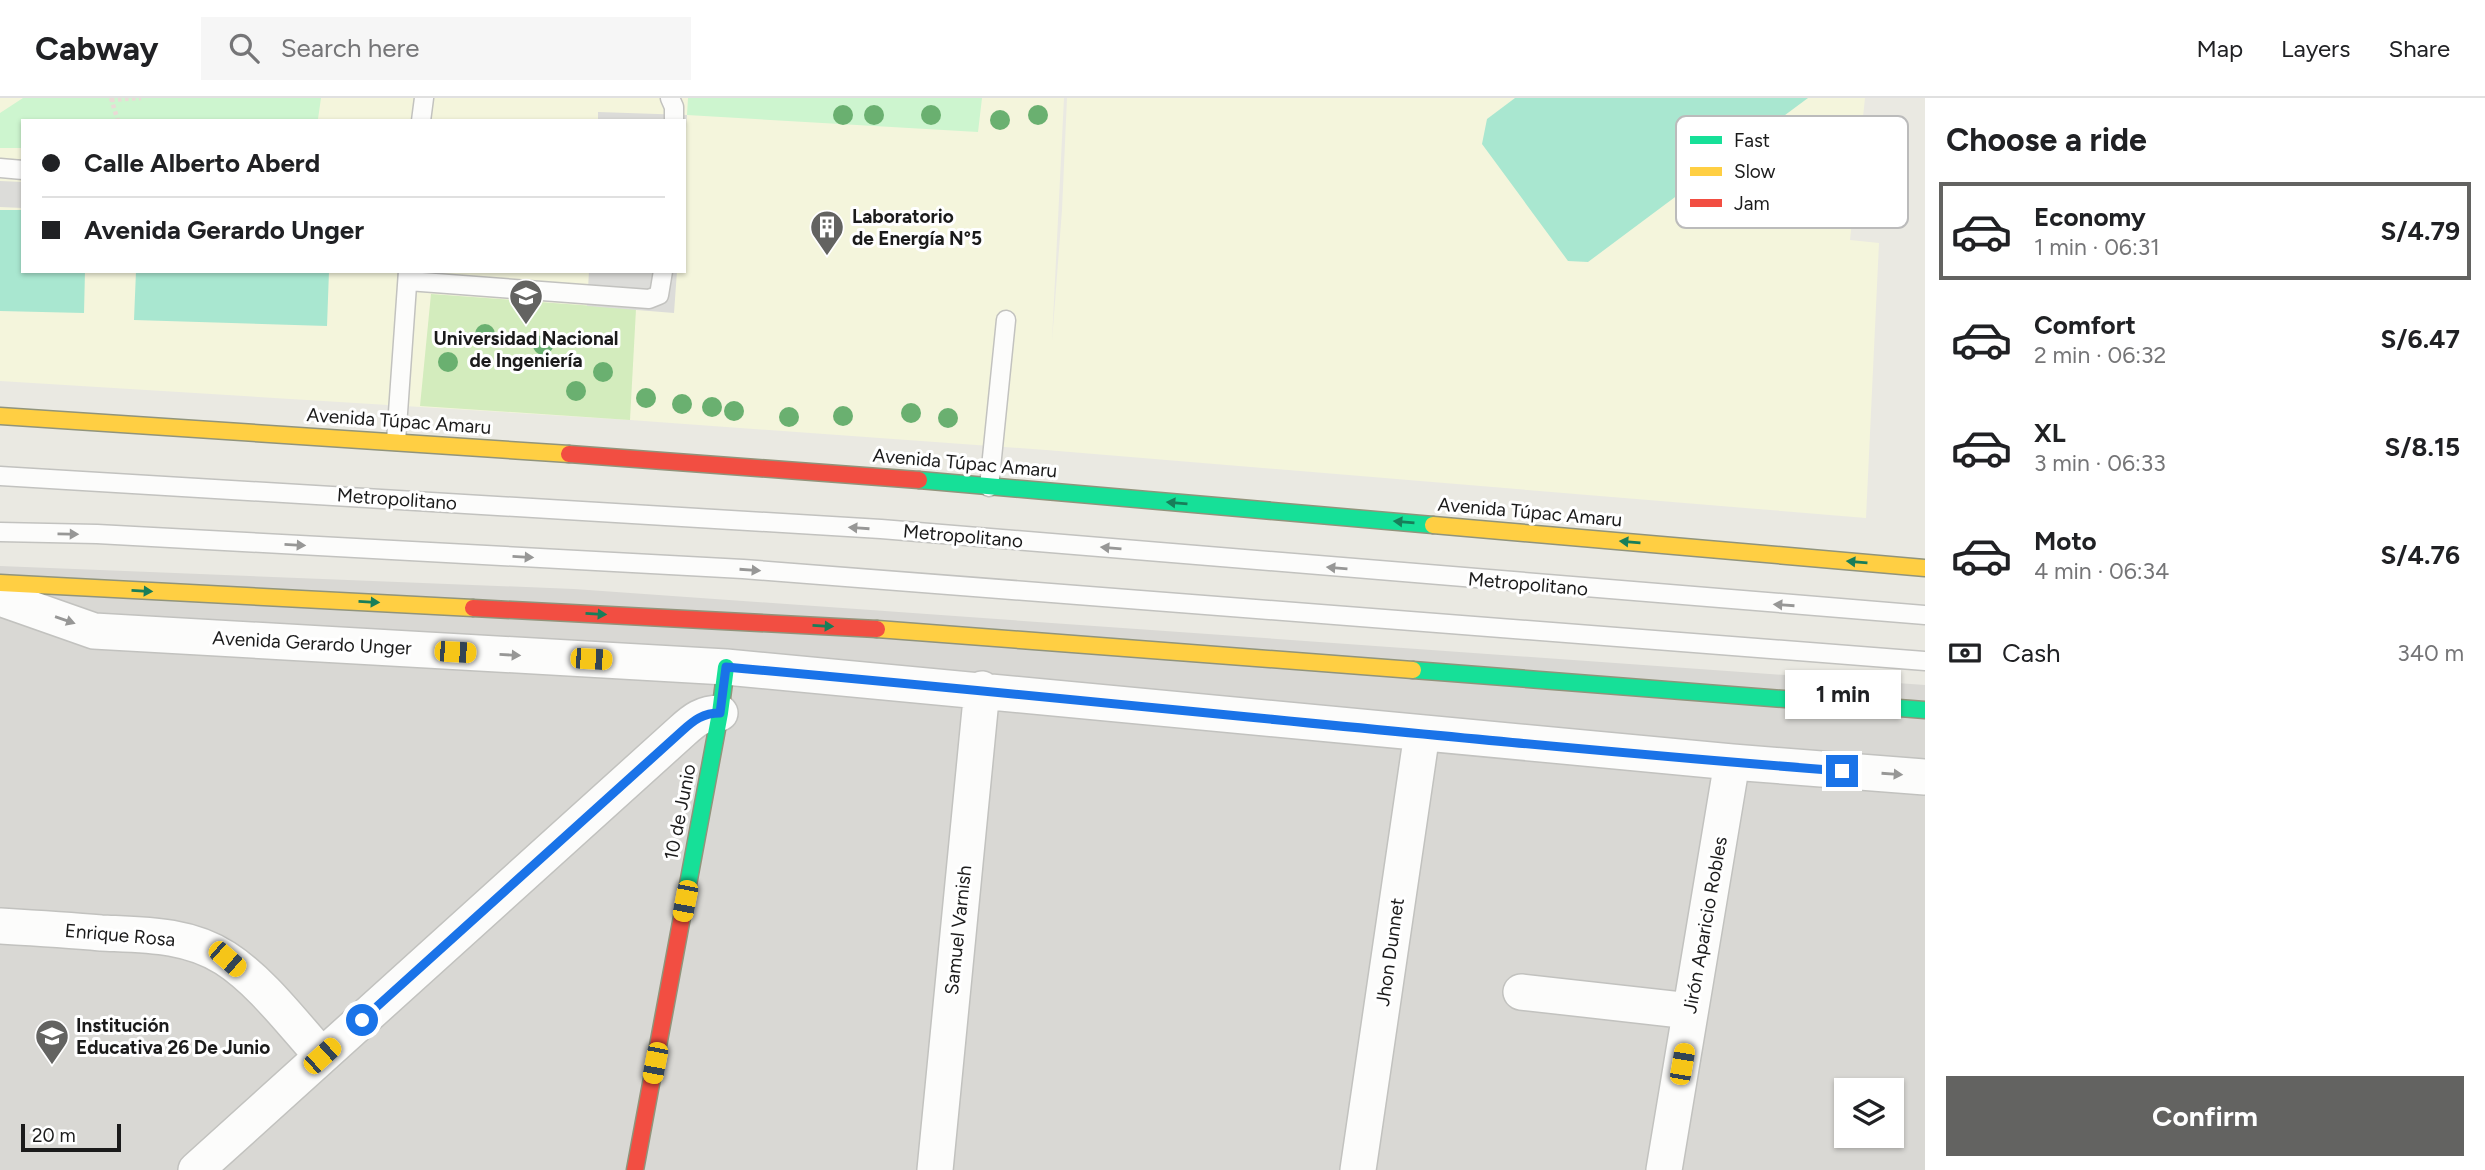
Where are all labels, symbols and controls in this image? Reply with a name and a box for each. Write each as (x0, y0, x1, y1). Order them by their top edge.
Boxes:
search box (201, 17, 691, 80)
text: Cabway (35, 29, 159, 68)
icon: search (225, 29, 263, 67)
text: Search here (281, 32, 420, 64)
text: Map (2196, 34, 2243, 63)
text: Layers (2281, 34, 2350, 63)
text: Share (2388, 34, 2450, 63)
legend (1676, 116, 1908, 228)
text: Choose a ride (1946, 121, 2147, 159)
text: Fast (1734, 129, 1770, 152)
text: Calle Alberto Aberd (84, 147, 320, 179)
text: Slow (1734, 160, 1776, 183)
text: Jam (1734, 192, 1770, 215)
icon: car (1950, 200, 2013, 263)
text: Economy (2034, 201, 2146, 233)
place label: Laboratorio de Energía N°5 (852, 205, 982, 250)
building icon: Laboratorio de Energía N°5 (808, 208, 846, 257)
text: Avenida Gerardo Unger (84, 214, 364, 246)
text: S/4.79 (2381, 215, 2460, 247)
text: 1 min · 06:31 (2034, 233, 2160, 261)
school or university icon: Universidad Nacional de Ingeniería (507, 277, 545, 326)
icon: car (1950, 308, 2013, 371)
text: Comfort (2034, 309, 2136, 341)
text: S/6.47 (2381, 323, 2460, 355)
place label: Universidad Nacional de Ingeniería (433, 327, 619, 372)
text: 2 min · 06:32 (2034, 341, 2166, 369)
street label: Avenida Túpac Amaru (306, 403, 492, 439)
icon: car (1950, 416, 2013, 479)
text: XL (2034, 417, 2066, 449)
text: S/8.15 (2385, 431, 2460, 463)
street label: Avenida Túpac Amaru (872, 443, 1058, 483)
text: 3 min · 06:33 (2034, 449, 2166, 477)
street label: Metropolitano (336, 483, 458, 515)
street label: Avenida Túpac Amaru (1437, 492, 1623, 532)
one-way arrow (1166, 497, 1188, 508)
one-way arrow (1393, 517, 1415, 528)
street label: Metropolitano (902, 519, 1024, 553)
one-way arrow (848, 522, 870, 533)
icon: car (1950, 524, 2013, 587)
text: Moto (2034, 525, 2097, 557)
one-way arrow (57, 528, 79, 539)
one-way arrow (1619, 536, 1641, 547)
text: S/4.76 (2381, 539, 2460, 571)
one-way arrow (285, 540, 307, 551)
one-way arrow (1099, 543, 1121, 554)
one-way arrow (512, 552, 534, 563)
one-way arrow (1846, 556, 1868, 567)
text: 4 min · 06:34 (2034, 557, 2169, 585)
one-way arrow (1326, 562, 1348, 573)
one-way arrow (739, 564, 761, 575)
street label: Metropolitano (1467, 567, 1589, 601)
one-way arrow (131, 585, 153, 596)
one-way arrow (358, 597, 380, 608)
one-way arrow (1772, 599, 1794, 610)
one-way arrow (585, 609, 607, 620)
one-way arrow (54, 615, 75, 626)
one-way arrow (812, 620, 834, 631)
street label: Avenida Gerardo Unger (212, 626, 413, 660)
icon: cash (1946, 634, 1984, 672)
text: Cash (2002, 637, 2061, 669)
text: 340 m (2397, 639, 2464, 667)
car (434, 640, 477, 664)
car (570, 647, 613, 671)
one-way arrow (499, 649, 521, 660)
callout: 1 min (1784, 670, 1900, 718)
text: 1 min (1816, 680, 1870, 708)
route end (1826, 755, 1858, 787)
street label: 10 de Junio (659, 762, 701, 862)
one-way arrow (1881, 769, 1903, 780)
street label: Jirón Aparicio Robles (1678, 835, 1732, 1015)
street label: Samuel Varnish (940, 864, 976, 996)
car (671, 878, 700, 924)
street label: Jhon Dunnet (1371, 896, 1409, 1008)
street label: Enrique Rosa (64, 919, 176, 951)
car (205, 937, 250, 981)
route start (346, 1004, 378, 1036)
place label: Institución Educativa 26 De Junio (76, 1014, 270, 1059)
school or university icon: Institución Educativa 26 De Junio (33, 1017, 71, 1066)
car (300, 1034, 345, 1078)
car (641, 1040, 670, 1086)
car (1669, 1041, 1696, 1087)
button: Confirm (1946, 1076, 2464, 1156)
map controls (1834, 1078, 1904, 1148)
button: layers (1834, 1078, 1904, 1148)
scale bar (21, 1121, 121, 1153)
text: 20 m (32, 1124, 76, 1147)

